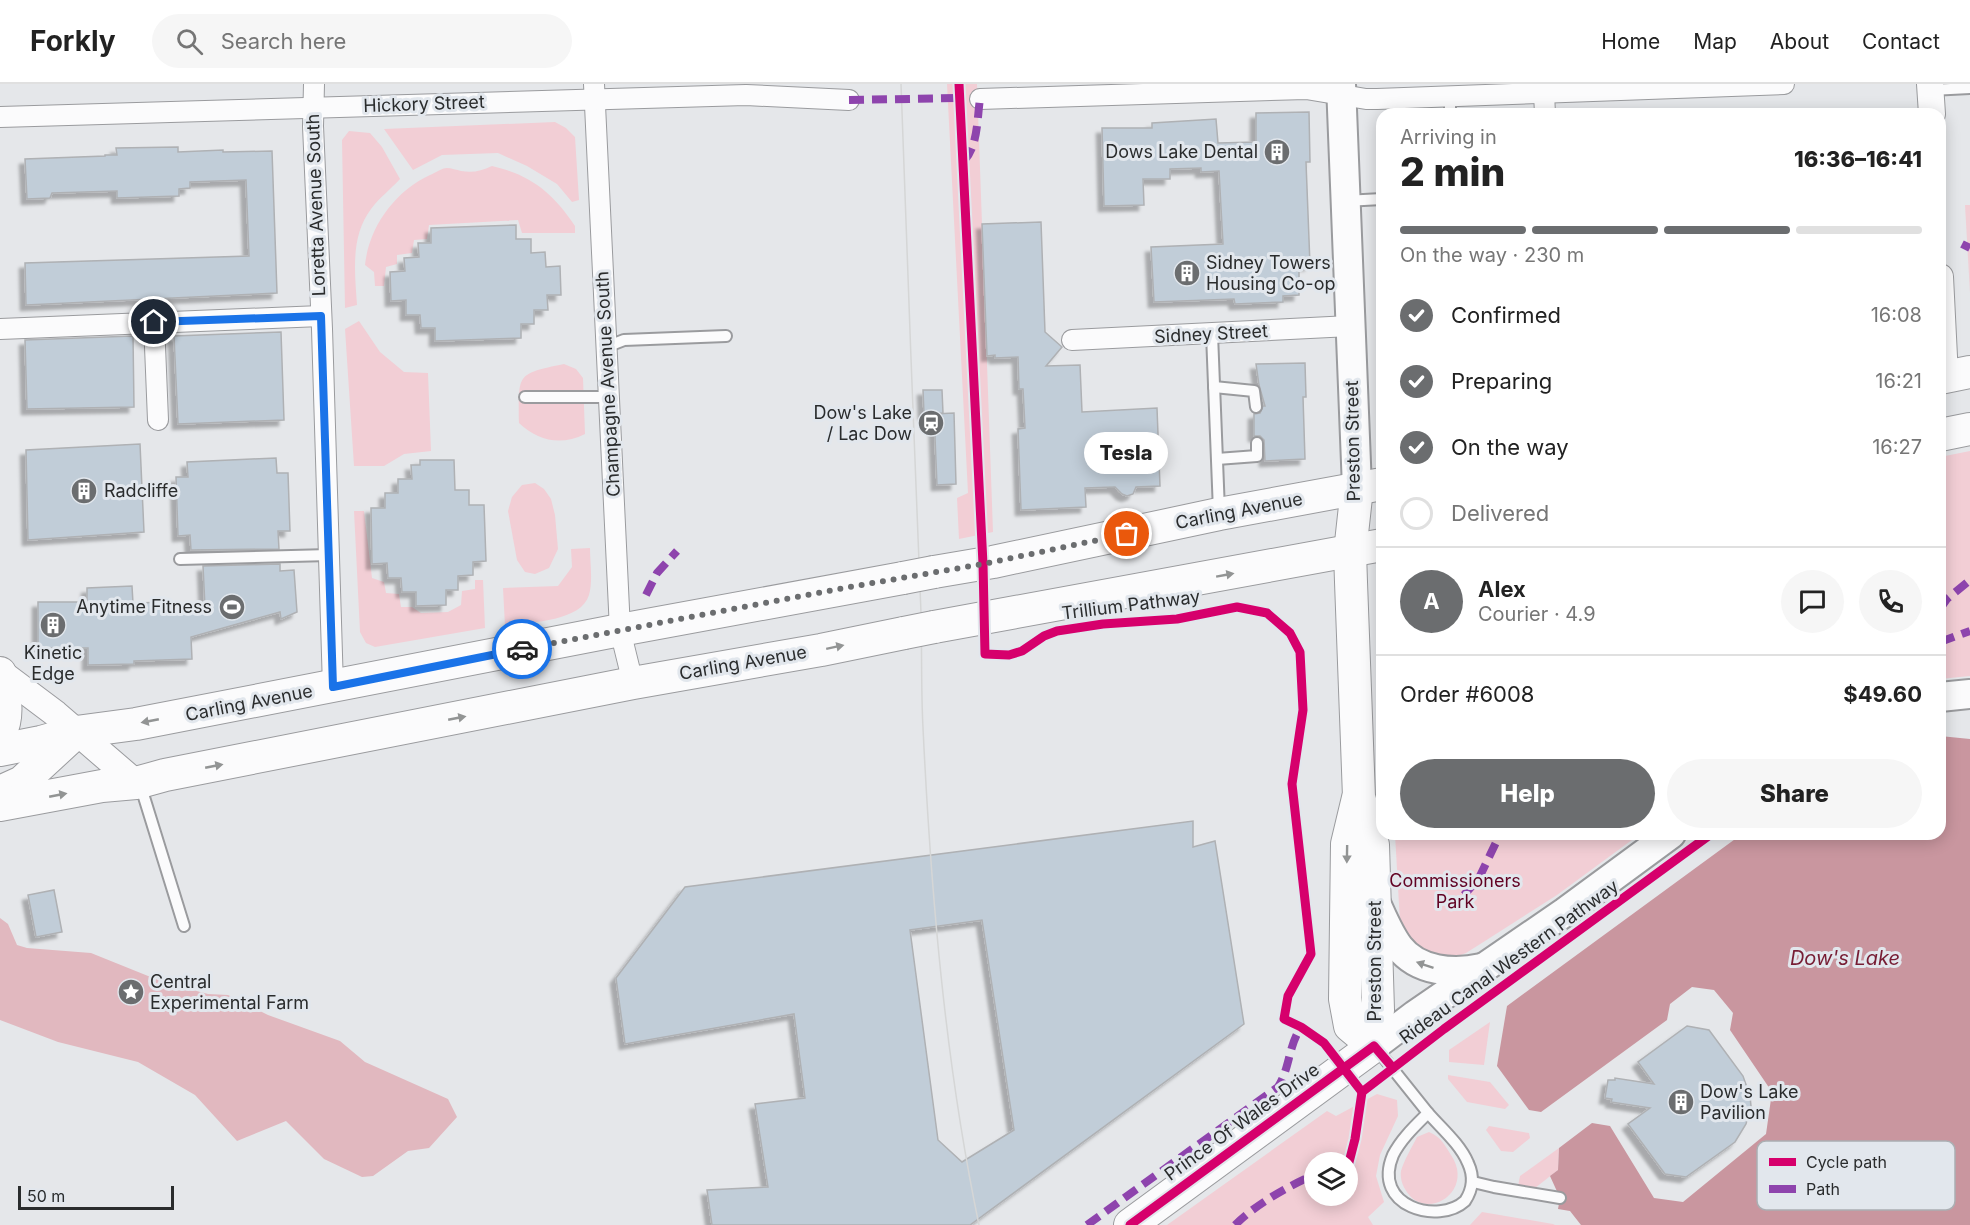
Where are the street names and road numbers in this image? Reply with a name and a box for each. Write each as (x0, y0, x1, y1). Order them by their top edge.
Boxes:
street label: Hickory Street (363, 91, 485, 116)
street label: Loretta Avenue South (302, 114, 329, 297)
street label: Champagne Avenue South (591, 271, 624, 497)
street label: Sidney Street (1154, 320, 1268, 347)
street label: Preston Street (1341, 380, 1364, 502)
street label: Carling Avenue (1174, 488, 1304, 533)
street label: Trillium Pathway (1060, 586, 1201, 623)
street label: Carling Avenue (678, 641, 808, 684)
street label: Carling Avenue (184, 680, 314, 725)
street label: Rideau Canal Western Pathway (1395, 875, 1622, 1048)
street label: Preston Street (1364, 900, 1385, 1021)
street label: Prince Of Wales Drive (1160, 1058, 1323, 1185)

